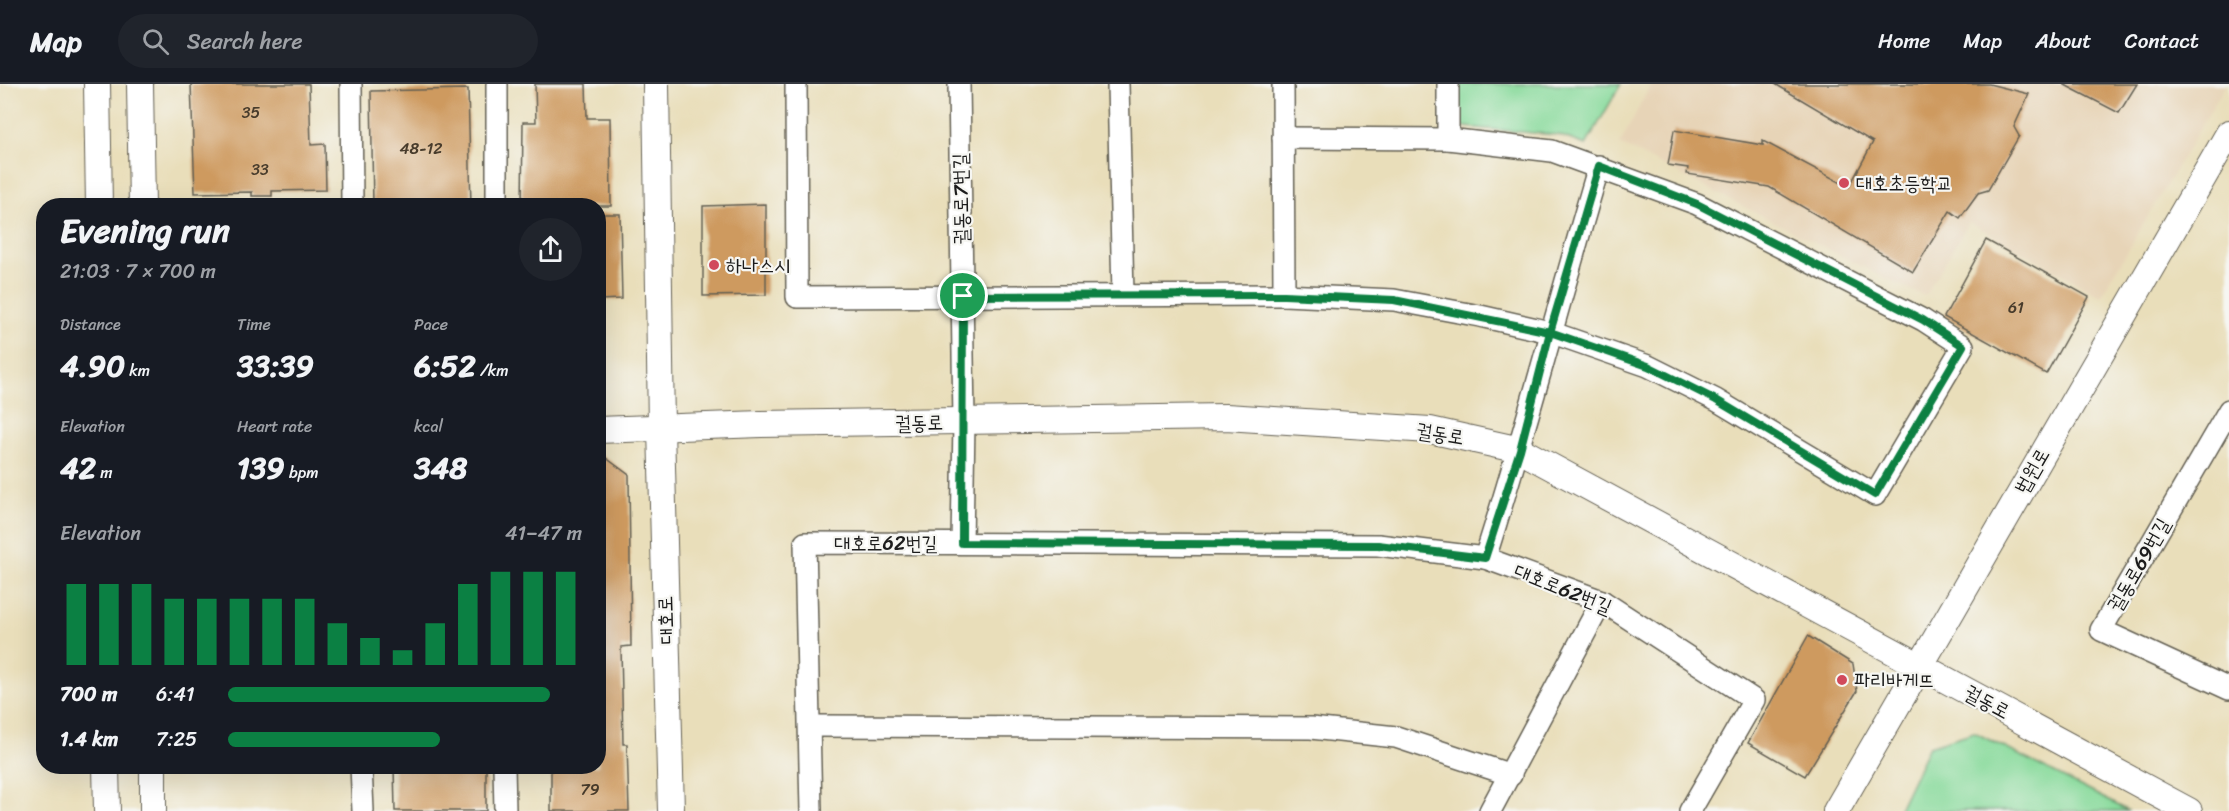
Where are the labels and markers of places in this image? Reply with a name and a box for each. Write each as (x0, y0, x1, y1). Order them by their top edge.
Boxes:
place label: 대호초등학교 (1856, 166, 1953, 201)
marker: 대호초등학교 (1837, 176, 1851, 190)
place label: 하나스시 (726, 248, 790, 283)
marker: 하나스시 (707, 258, 721, 272)
pin (937, 270, 988, 321)
place label: 파리바게뜨 (1854, 663, 1934, 698)
marker: 파리바게뜨 (1835, 673, 1849, 687)

